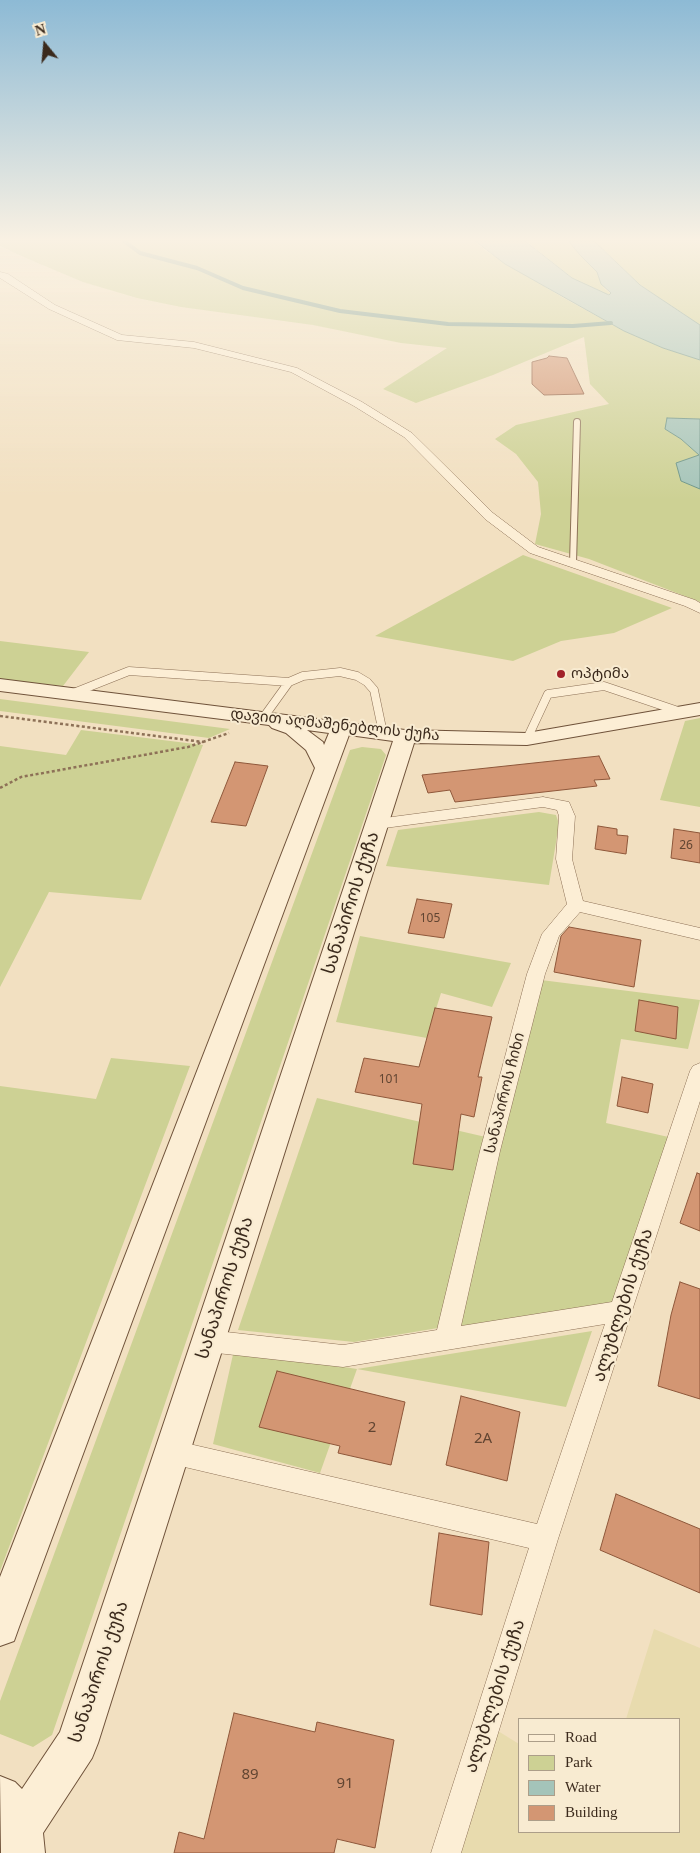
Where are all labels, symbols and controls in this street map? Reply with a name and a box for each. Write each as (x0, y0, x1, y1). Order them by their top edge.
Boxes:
north arrow (20, 20, 70, 70)
text: N (33, 22, 48, 39)
place label: ოპტიმა (571, 665, 629, 683)
marker: ოპტიმა (555, 668, 567, 680)
street label: დავით აღმაშენებლის ქუჩა (229, 705, 441, 745)
street label: სანაპიროს ქუჩა (318, 829, 384, 977)
house number: 26 (679, 839, 693, 853)
house number: 105 (420, 912, 440, 926)
street label: სანაპიროს ჩიხი (481, 1031, 529, 1155)
house number: 101 (379, 1073, 399, 1087)
street label: სანაპიროს ქუჩა (192, 1214, 258, 1362)
street label: ალუბლების ქუჩა (588, 1226, 658, 1384)
house number: 2 (368, 1419, 376, 1437)
house number: 2A (474, 1430, 492, 1448)
street label: სანაპიროს ქუჩა (65, 1598, 133, 1746)
street label: ალუბლების ქუჩა (460, 1617, 530, 1775)
legend (518, 1718, 680, 1833)
text: Road (565, 1729, 597, 1745)
text: Park (565, 1754, 593, 1770)
house number: 89 (241, 1766, 259, 1784)
house number: 91 (336, 1775, 354, 1793)
text: Water (565, 1779, 600, 1795)
text: Building (565, 1804, 618, 1820)

